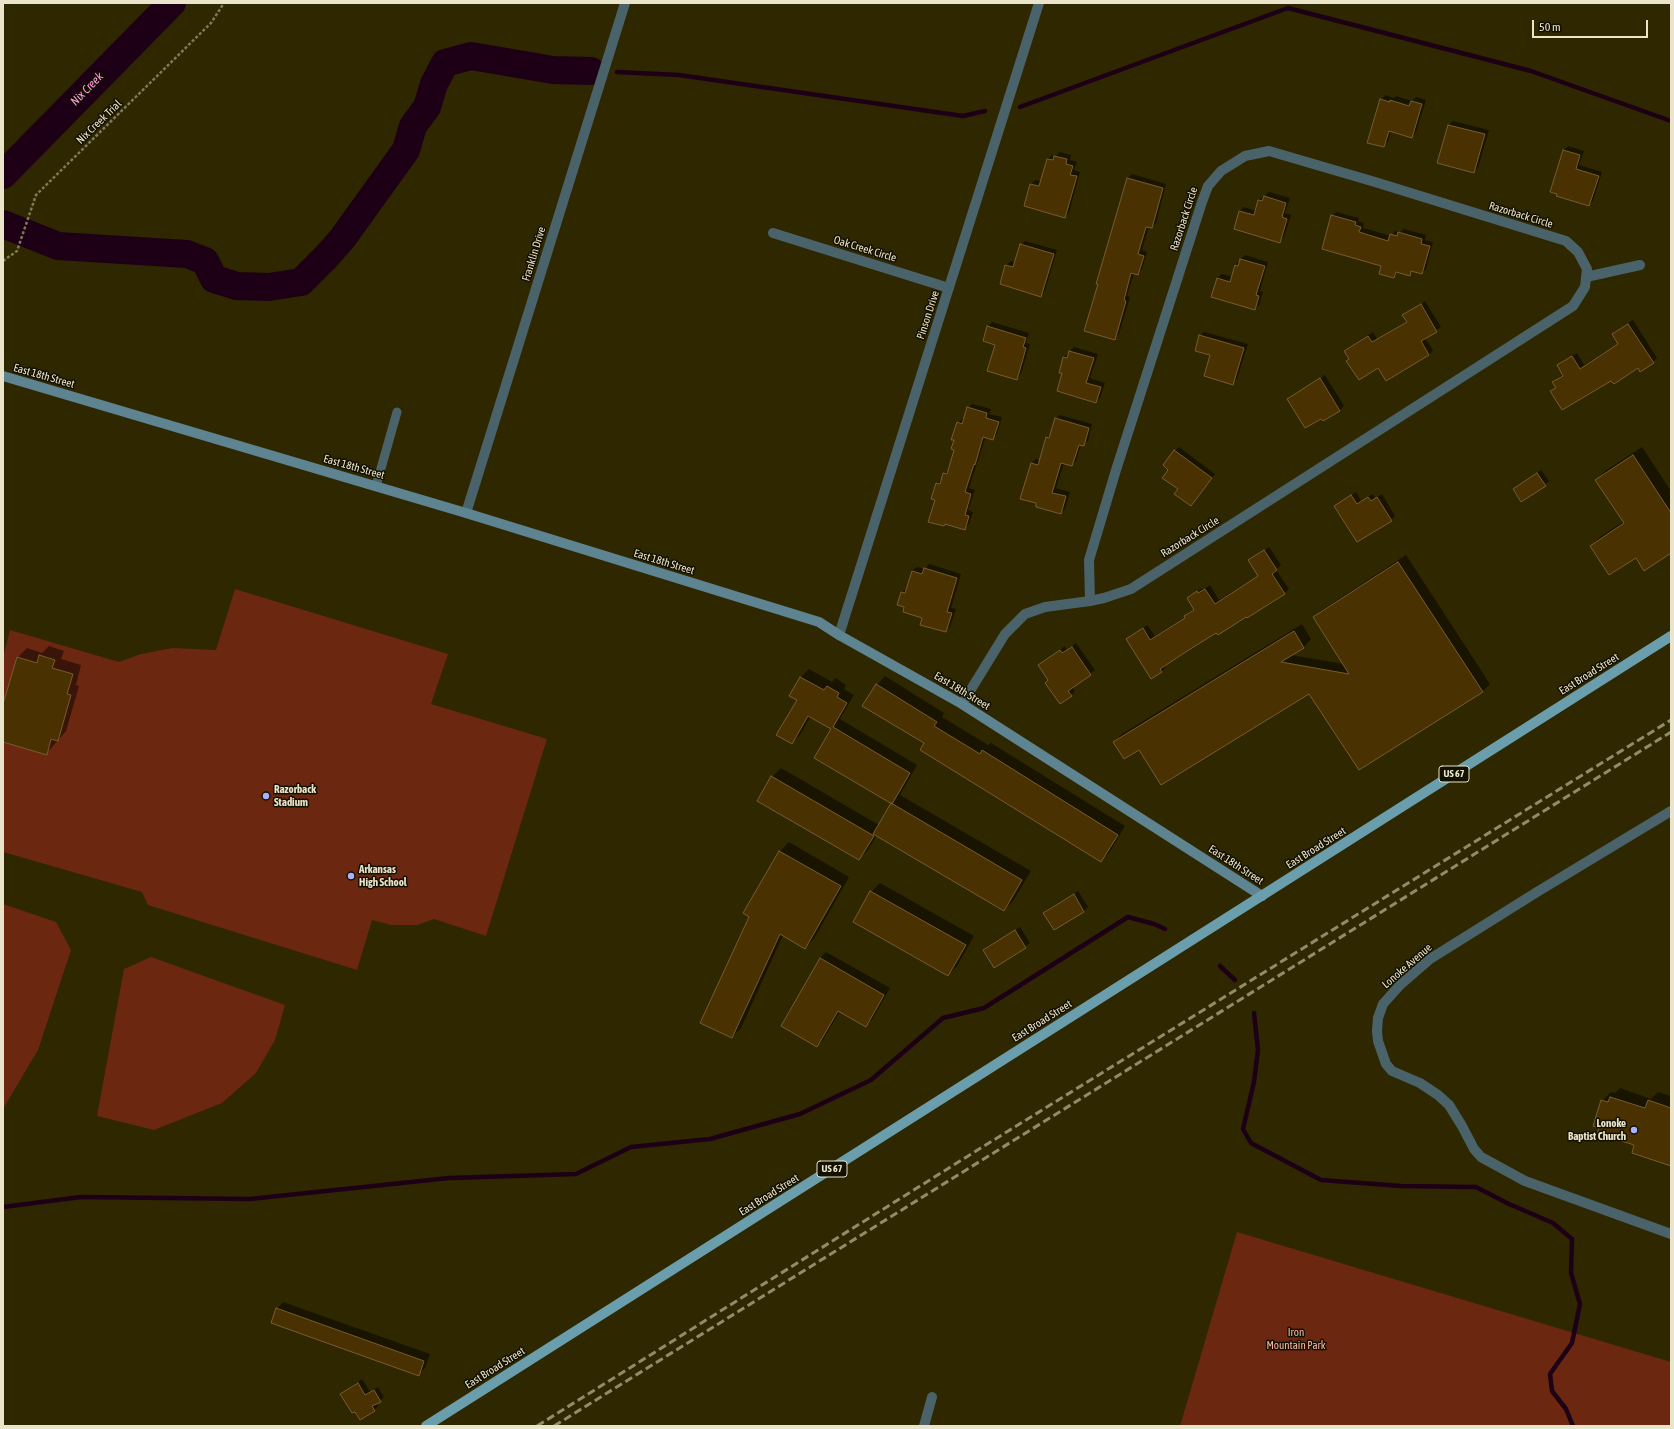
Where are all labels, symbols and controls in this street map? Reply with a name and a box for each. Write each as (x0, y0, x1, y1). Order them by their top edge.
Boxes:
scale bar (1534, 12, 1650, 38)
text: 50 m (1539, 20, 1561, 34)
water label: Nix Creek (68, 69, 106, 109)
street label: Nix Creek Trial (74, 97, 124, 147)
street label: Razorback Circle (1167, 185, 1201, 253)
street label: Razorback Circle (1487, 199, 1555, 231)
street label: Franklin Drive (519, 225, 549, 283)
street label: Oak Creek Circle (832, 233, 898, 265)
street label: Pinson Drive (914, 289, 942, 341)
street label: East 18th Street (12, 361, 76, 391)
street label: East 18th Street (322, 452, 386, 482)
street label: Razorback Circle (1158, 514, 1222, 560)
street label: East 18th Street (632, 547, 696, 577)
street label: East Broad Street (1557, 650, 1621, 698)
street label: East 18th Street (932, 669, 992, 713)
road number: US 67 (1439, 766, 1469, 782)
place label: Razorback Stadium (274, 783, 316, 809)
marker: Razorback Stadium (261, 791, 271, 801)
street label: East Broad Street (1284, 824, 1348, 872)
street label: East 18th Street (1206, 842, 1266, 888)
place label: Arkansas High School (359, 863, 407, 889)
marker: Arkansas High School (346, 871, 356, 881)
street label: Lonoke Avenue (1379, 941, 1435, 991)
street label: East Broad Street (1010, 997, 1074, 1045)
place label: Lonoke Baptist Church (1568, 1117, 1626, 1143)
marker: Lonoke Baptist Church (1629, 1125, 1639, 1135)
road number: US 67 (817, 1161, 847, 1177)
street label: East Broad Street (737, 1171, 801, 1219)
park label: Iron Mountain Park (1266, 1326, 1326, 1352)
street label: East Broad Street (463, 1344, 527, 1392)

